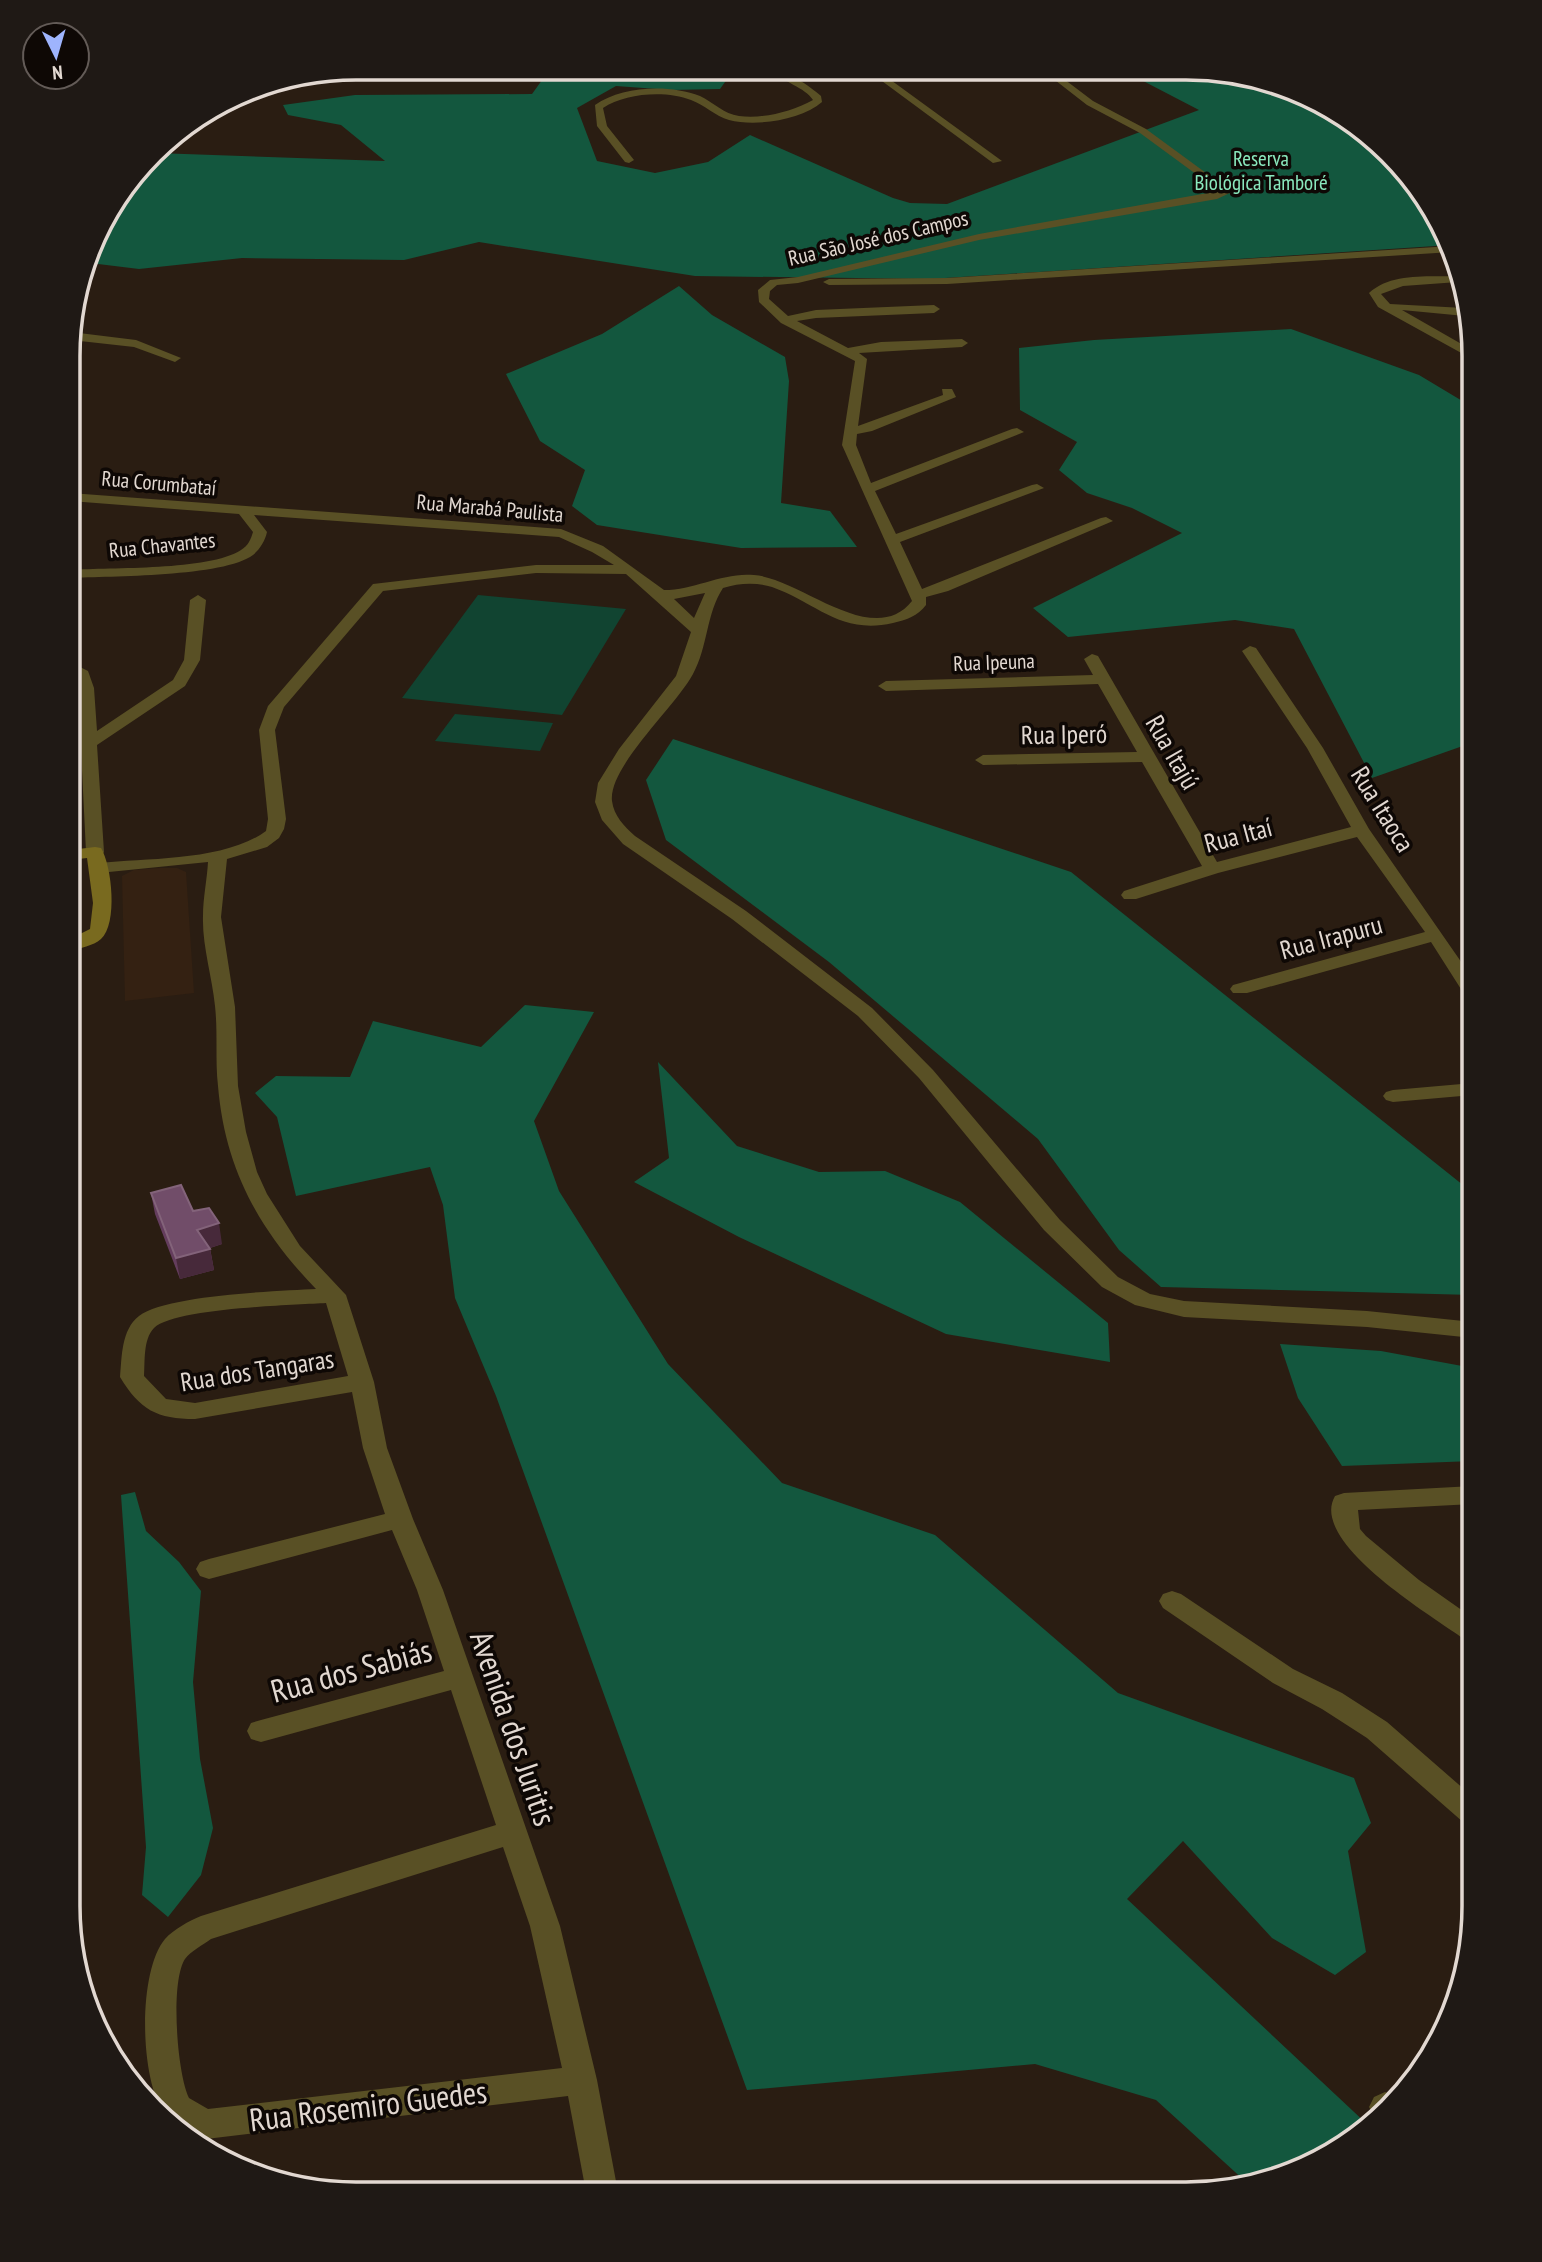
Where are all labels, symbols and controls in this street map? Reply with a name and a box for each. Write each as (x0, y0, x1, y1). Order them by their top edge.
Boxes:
north arrow (21, 21, 91, 91)
text: N (51, 61, 64, 85)
park label: Reserva Biológica Tamboré (1194, 145, 1328, 196)
street label: Rua São José dos Campos (785, 204, 971, 272)
street label: Rua Corumbataí (101, 465, 218, 501)
street label: Rua Marabá Paulista (416, 488, 564, 528)
street label: Rua Chavantes (108, 526, 216, 564)
street label: Rua Ipeuna (953, 647, 1035, 677)
street label: Rua Itajú (1139, 709, 1207, 795)
street label: Rua Iperó (1021, 717, 1107, 751)
street label: Rua Itaoca (1344, 760, 1422, 858)
street label: Rua Itaí (1200, 810, 1276, 860)
street label: Rua Irapuru (1276, 908, 1386, 966)
street label: Rua dos Tangaras (178, 1342, 336, 1398)
street label: Avenida dos Juritis (461, 1625, 567, 1831)
street label: Rua dos Sabiás (266, 1628, 436, 1712)
street label: Rua Rosemiro Guedes (247, 2070, 489, 2140)

